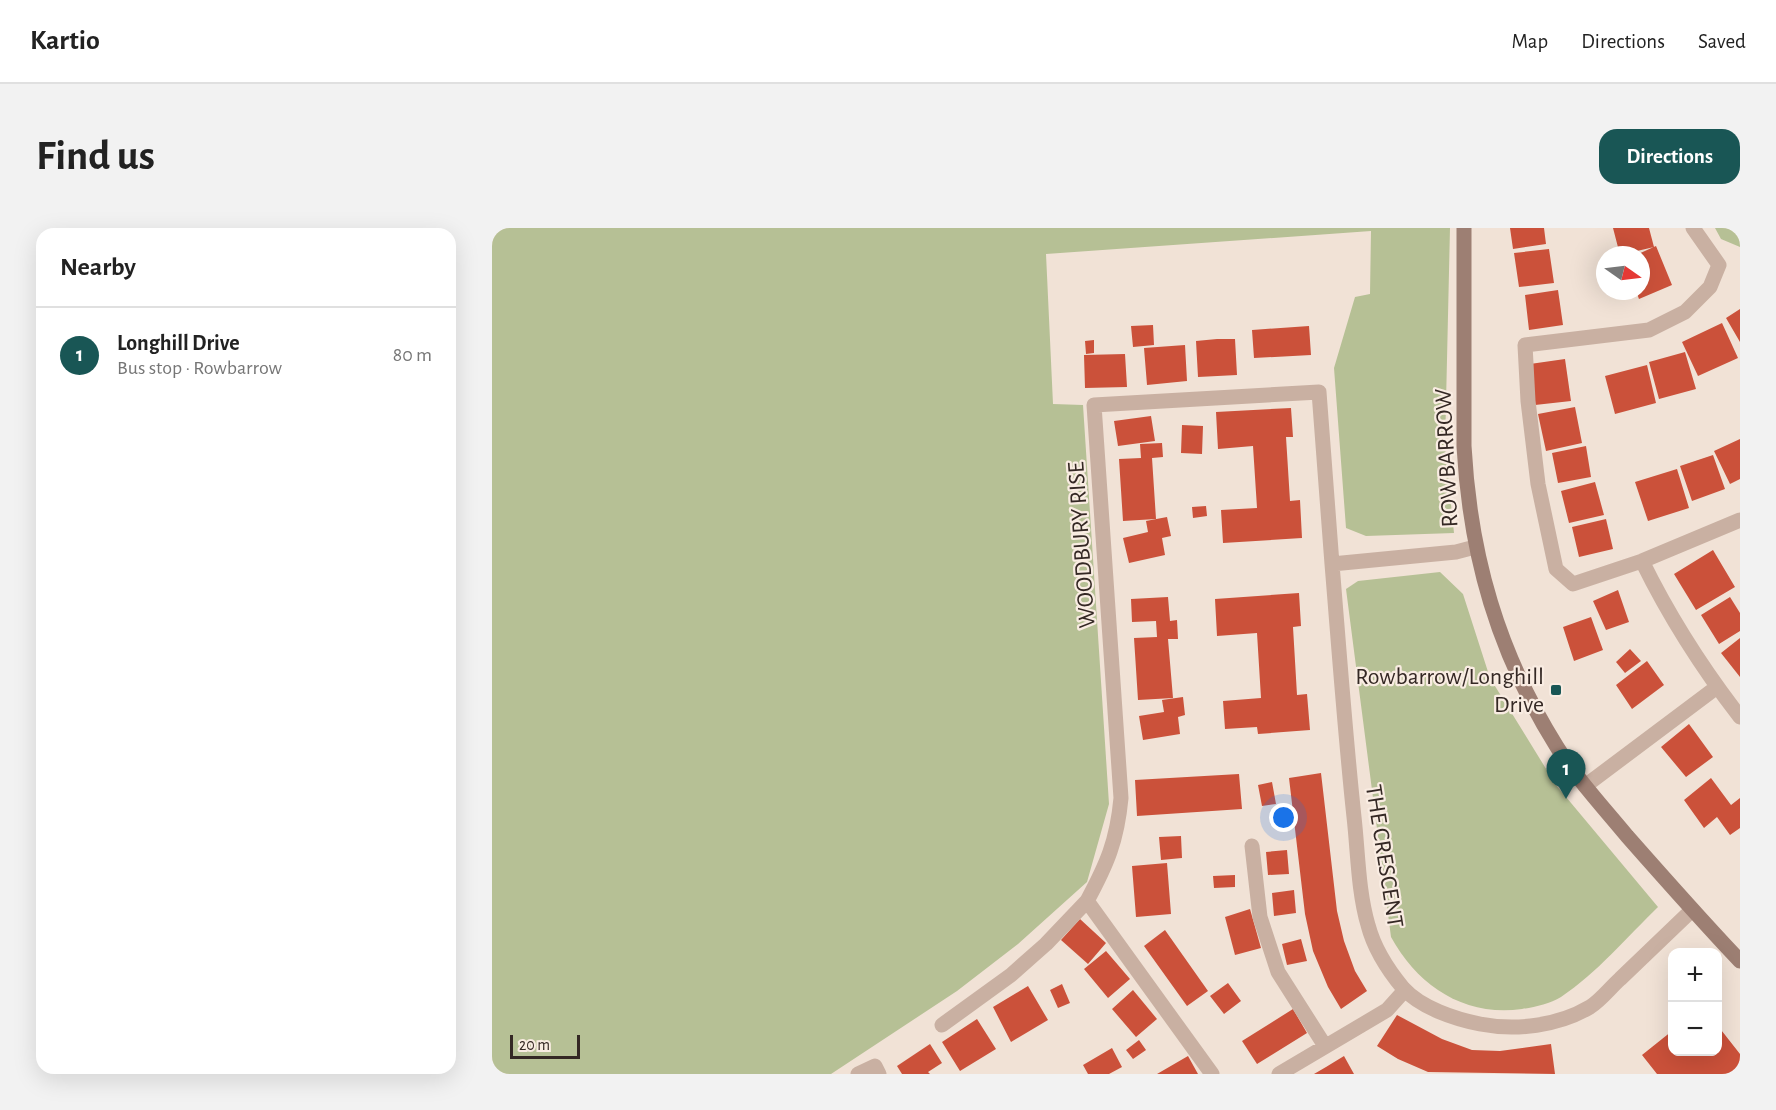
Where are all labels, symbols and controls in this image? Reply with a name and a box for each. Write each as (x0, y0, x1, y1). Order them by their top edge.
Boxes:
text: Kartio (30, 27, 100, 55)
text: Map (1512, 31, 1548, 52)
text: Directions (1581, 31, 1665, 52)
text: Saved (1698, 31, 1746, 52)
button: Directions (1599, 129, 1740, 184)
text: Find us (36, 135, 155, 177)
north arrow (1596, 246, 1650, 300)
text: Nearby (60, 254, 136, 280)
text: Longhill Drive (117, 332, 240, 354)
text: 1 (76, 345, 83, 365)
text: 80 m (393, 345, 432, 365)
text: Bus stop · Rowbarrow (117, 358, 282, 378)
street label: ROWBARROW (1431, 387, 1463, 528)
street label: WOODBURY RISE (1064, 460, 1100, 629)
place label: Rowbarrow/Longhill Drive (1355, 665, 1544, 717)
marker: Rowbarrow/Longhill Drive (1549, 683, 1563, 697)
pin: 1 (1546, 750, 1586, 799)
street label: THE CRESCENT (1361, 783, 1407, 930)
your location (1269, 803, 1298, 832)
map controls (1668, 948, 1722, 1056)
button: + (1668, 948, 1722, 1002)
button: − (1668, 1002, 1722, 1056)
scale bar (510, 1032, 580, 1060)
text: 20 m (519, 1037, 550, 1053)

